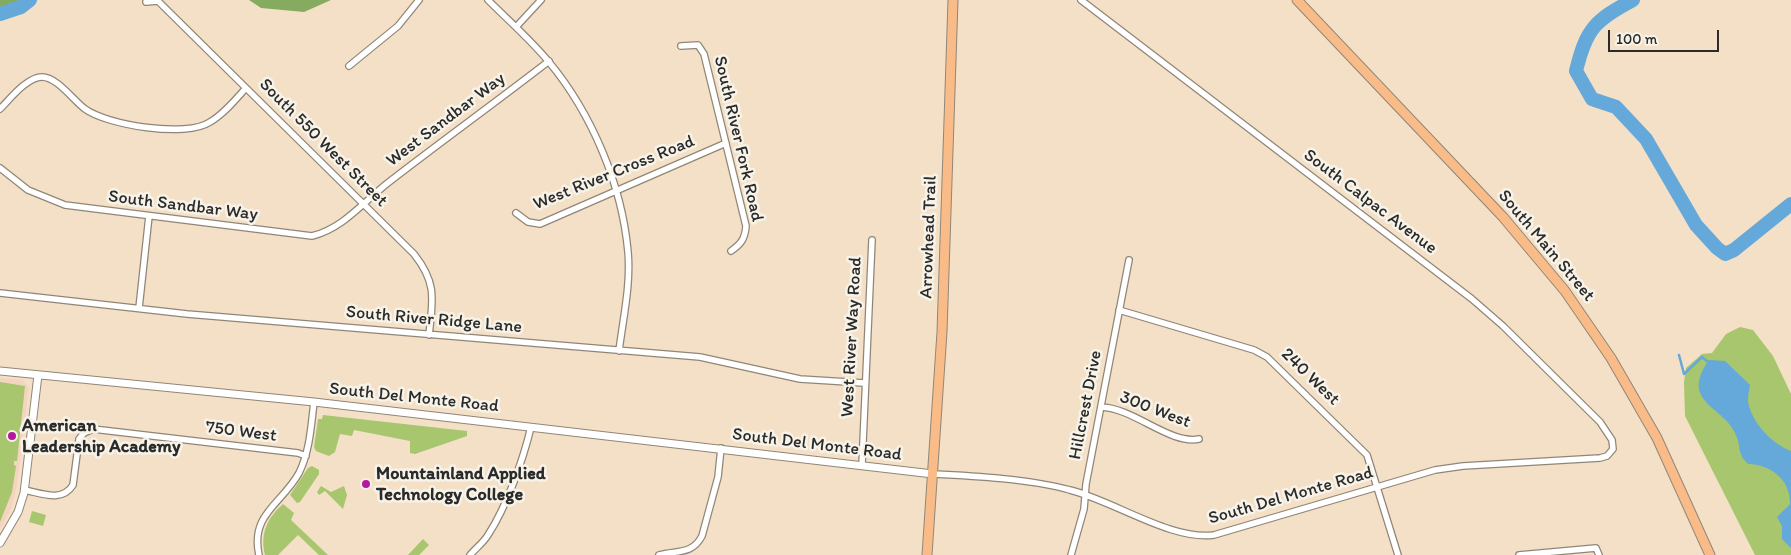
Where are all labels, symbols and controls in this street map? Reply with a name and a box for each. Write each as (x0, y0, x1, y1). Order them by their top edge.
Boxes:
scale bar (1611, 20, 1722, 52)
text: 100 m (1616, 30, 1657, 48)
street label: South River Fork Road (708, 54, 768, 224)
street label: West Sandbar Way (382, 68, 510, 172)
street label: South 550 West Street (254, 74, 392, 212)
street label: West River Cross Road (530, 131, 698, 215)
street label: South Calpac Avenue (1299, 145, 1441, 259)
street label: Arrowhead Trail (916, 175, 942, 299)
street label: South Sandbar Way (107, 186, 259, 226)
street label: South Main Street (1493, 186, 1599, 306)
street label: West River Way Road (837, 256, 867, 418)
street label: South River Ridge Lane (345, 302, 523, 338)
street label: 240 West (1276, 344, 1344, 410)
street label: Hillcrest Drive (1065, 349, 1107, 461)
street label: South Del Monte Road (328, 378, 500, 418)
street label: 300 West (1117, 387, 1193, 433)
place label: American Leadership Academy (22, 415, 180, 458)
street label: 750 West (204, 417, 278, 447)
street label: South Del Monte Road (731, 424, 903, 466)
marker: American Leadership Academy (6, 430, 18, 442)
street label: South Del Monte Road (1206, 462, 1376, 530)
place label: Mountainland Applied Technology College (376, 463, 546, 506)
marker: Mountainland Applied Technology College (360, 478, 372, 490)

